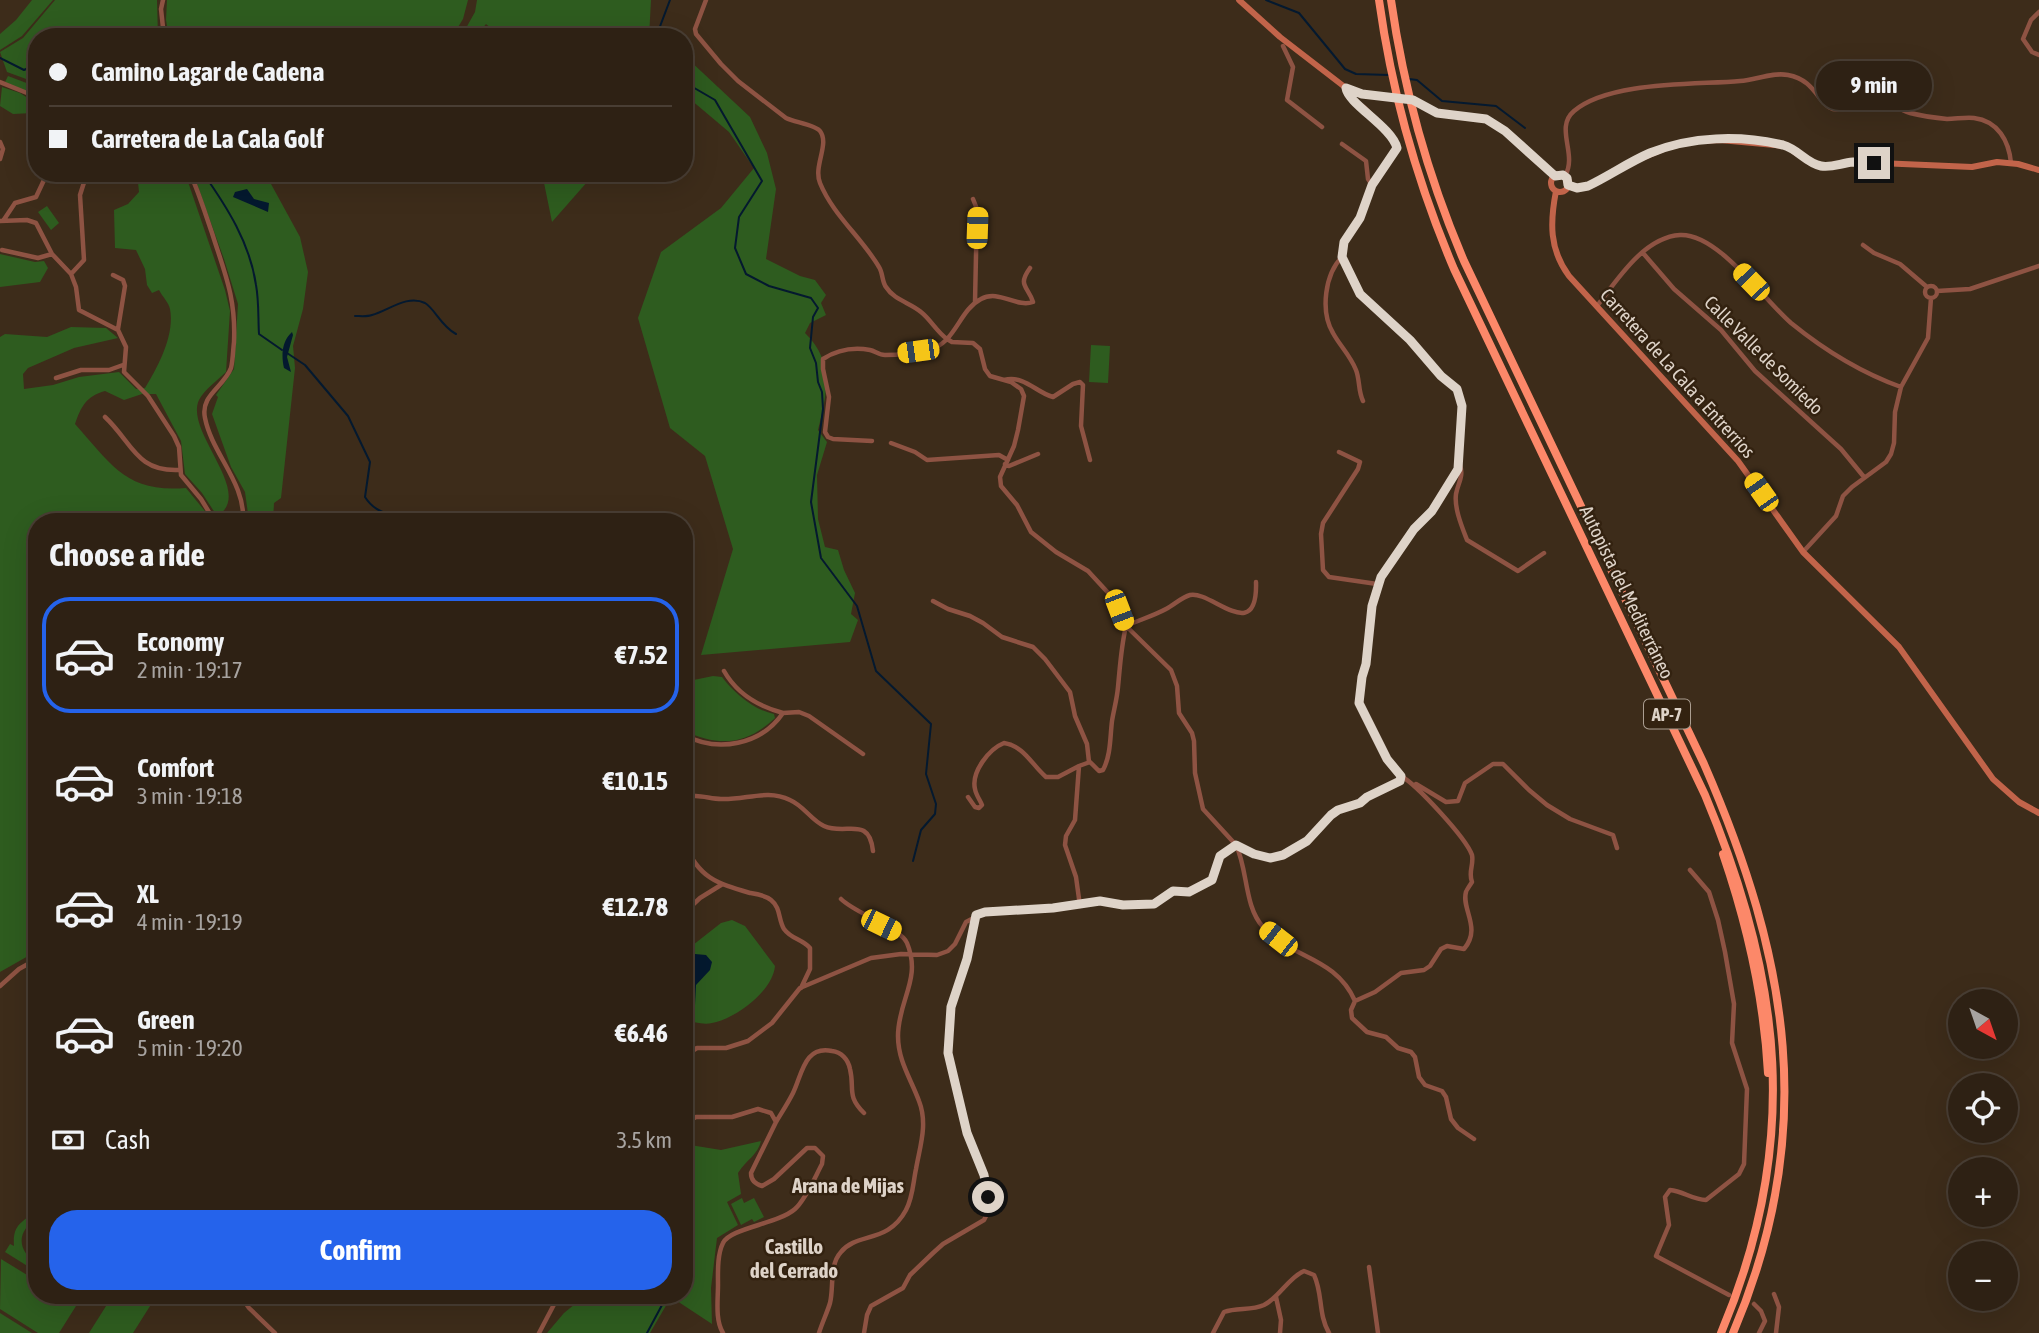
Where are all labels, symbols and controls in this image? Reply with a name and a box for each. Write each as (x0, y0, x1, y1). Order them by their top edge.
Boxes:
text: Camino Lagar de Cadena (91, 57, 324, 87)
callout: 9 min (1816, 61, 1932, 110)
text: 9 min (1851, 72, 1897, 98)
text: Carretera de La Cala Golf (91, 124, 324, 154)
route end (1858, 147, 1890, 179)
car (966, 207, 989, 249)
car (1729, 260, 1774, 304)
street label: Carretera de La Cala a Entrerrios (1596, 284, 1760, 462)
street label: Calle Valle de Somiedo (1700, 291, 1828, 419)
car (896, 338, 941, 364)
car (1741, 469, 1782, 515)
street label: Autopista del Mediterráneo (1575, 502, 1679, 682)
text: Choose a ride (49, 536, 205, 573)
car (1102, 587, 1137, 633)
icon: car (53, 624, 116, 687)
text: Economy (137, 627, 224, 657)
text: €7.52 (615, 640, 668, 670)
text: 2 min · 19:17 (137, 657, 243, 683)
road number: AP-7 (1644, 700, 1690, 728)
icon: car (53, 750, 116, 813)
text: Comfort (137, 753, 214, 783)
text: €10.15 (603, 766, 668, 796)
text: 3 min · 19:18 (137, 783, 243, 809)
icon: car (53, 876, 116, 939)
text: XL (137, 879, 159, 909)
text: €12.78 (603, 892, 668, 922)
car (858, 906, 905, 944)
text: 4 min · 19:19 (137, 909, 243, 935)
car (1255, 918, 1302, 960)
north arrow (1948, 989, 2018, 1059)
map controls (1948, 989, 2018, 1311)
icon: car (53, 1002, 116, 1065)
text: Green (137, 1005, 195, 1035)
text: €6.46 (615, 1018, 668, 1048)
text: 5 min · 19:20 (137, 1035, 243, 1061)
button: locate (1948, 1073, 2018, 1143)
icon: cash (49, 1121, 87, 1159)
text: Cash (105, 1125, 151, 1155)
text: 3.5 km (616, 1127, 672, 1153)
button: + (1948, 1157, 2018, 1227)
district label: Arana de Mijas (791, 1173, 905, 1197)
route start (972, 1181, 1004, 1213)
button: Confirm (49, 1210, 672, 1290)
district label: Castillo del Cerrado (750, 1234, 838, 1282)
button: − (1948, 1241, 2018, 1311)

